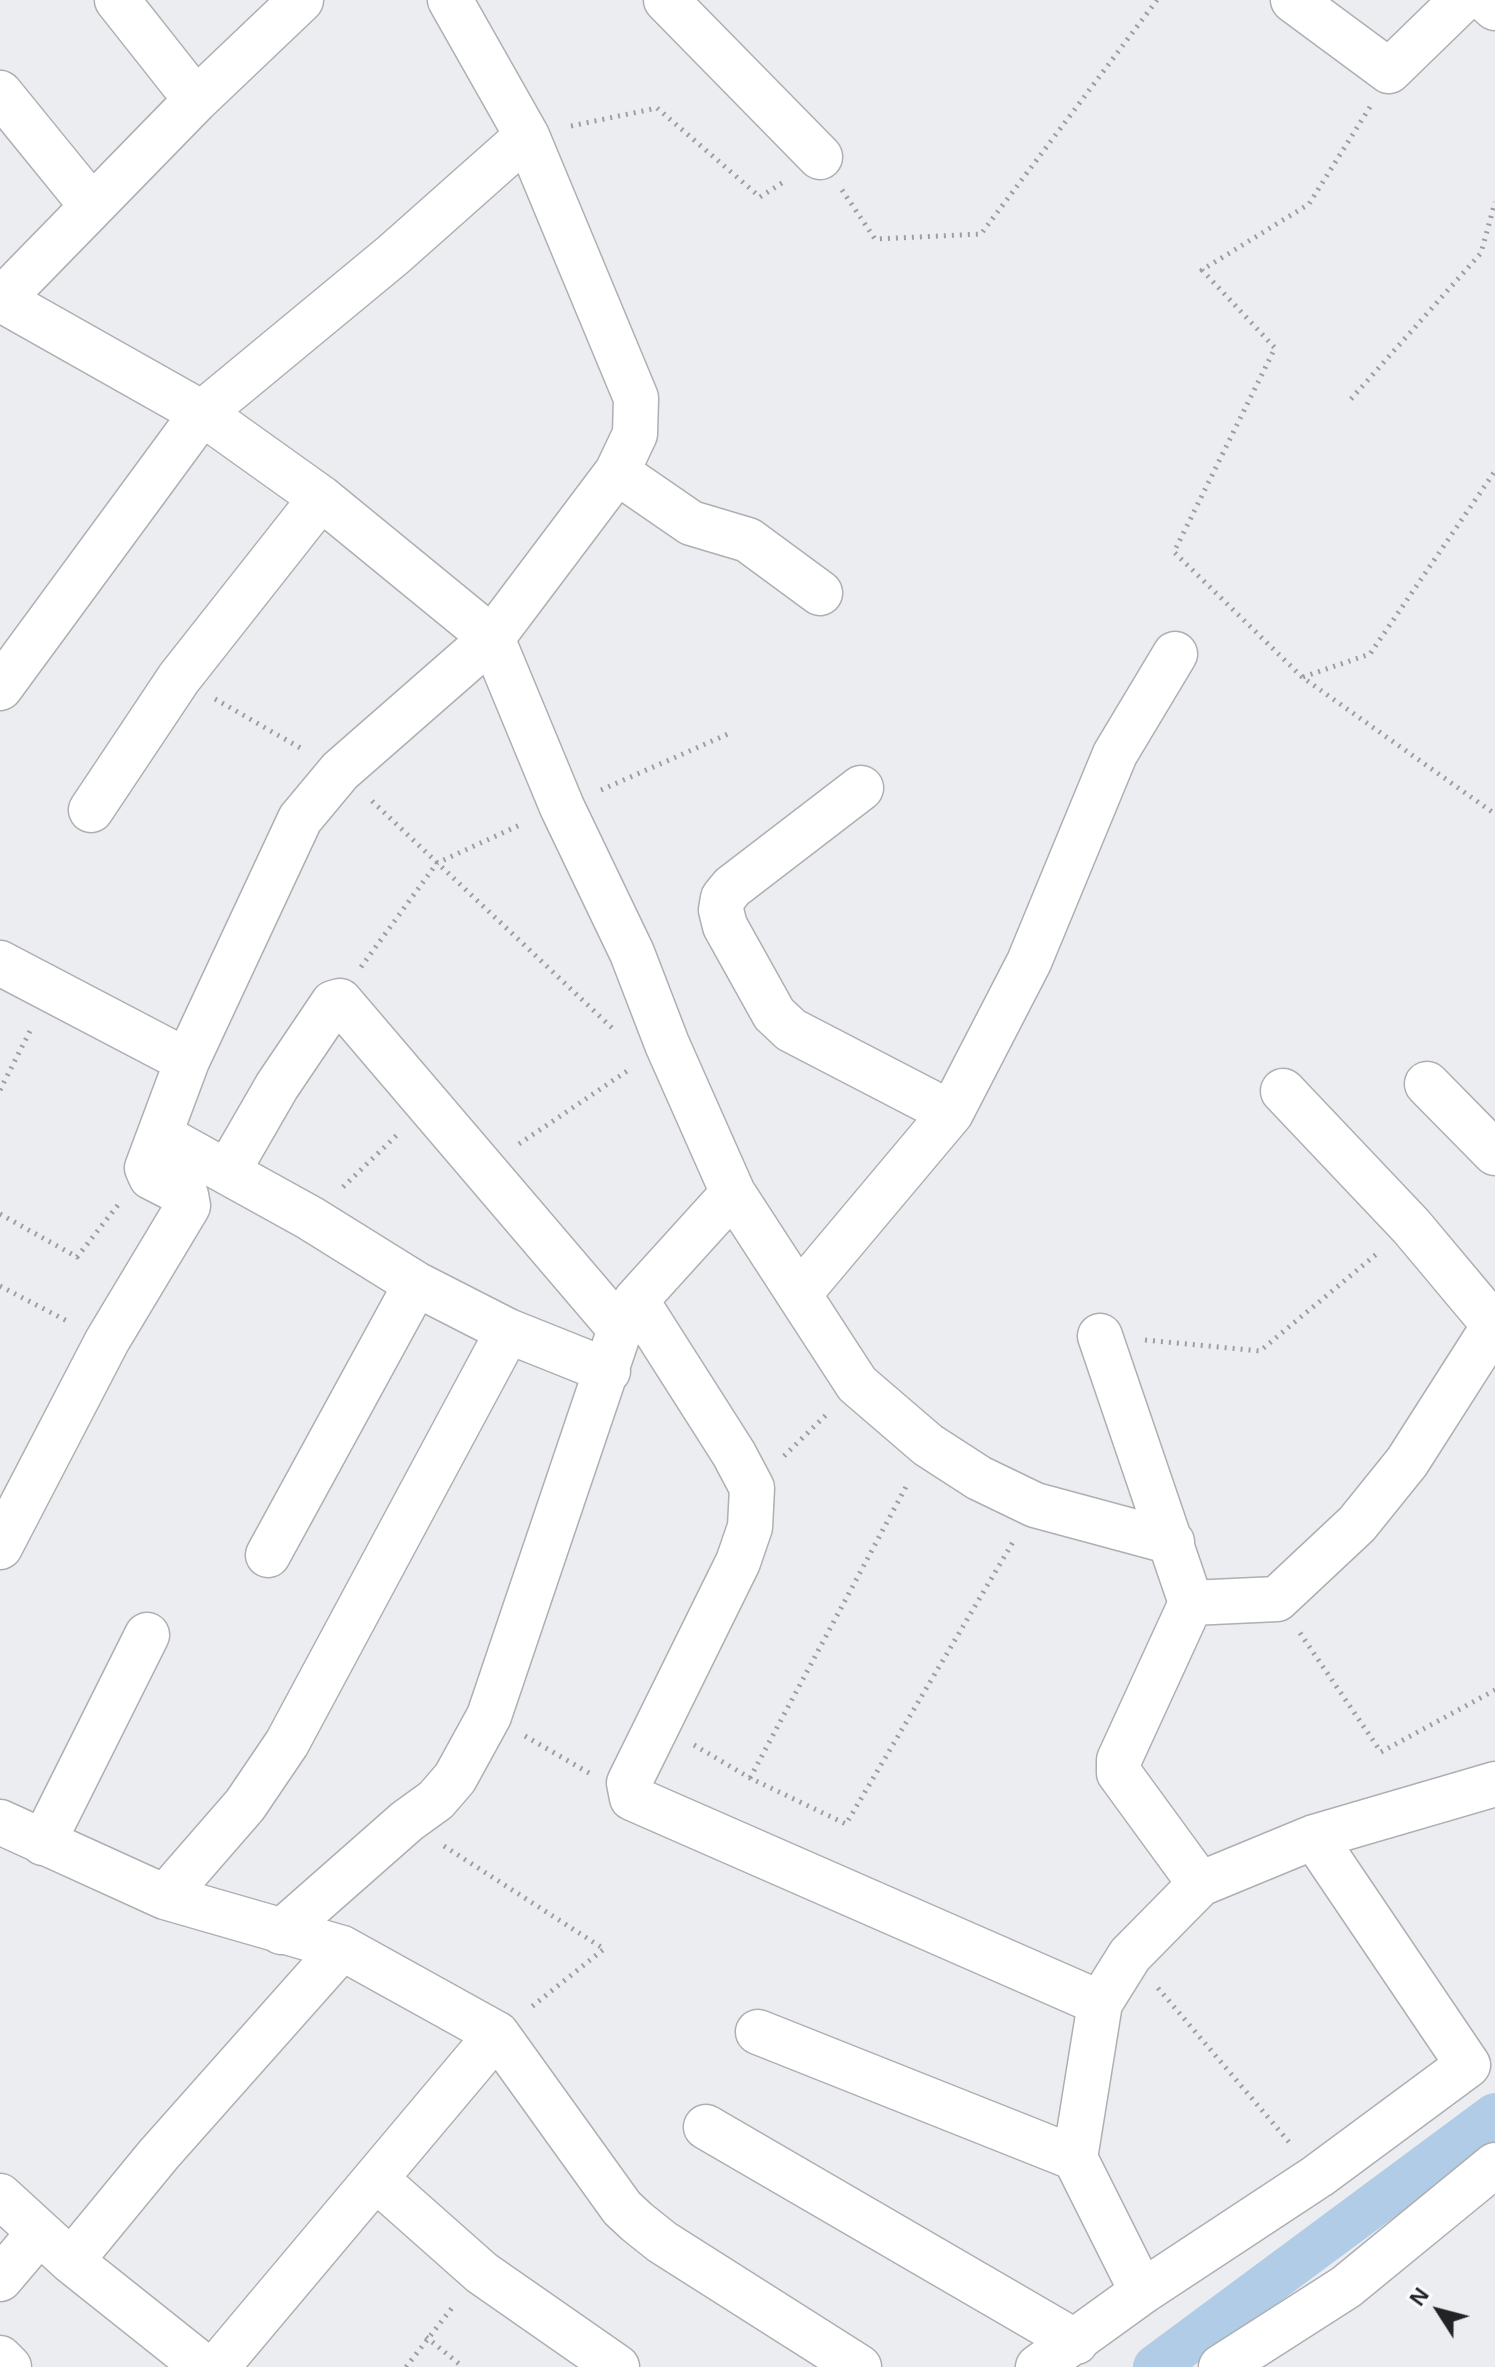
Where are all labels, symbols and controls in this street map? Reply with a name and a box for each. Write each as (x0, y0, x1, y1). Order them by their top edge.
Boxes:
north arrow (1399, 2271, 1479, 2351)
text: N (1404, 2283, 1434, 2310)

